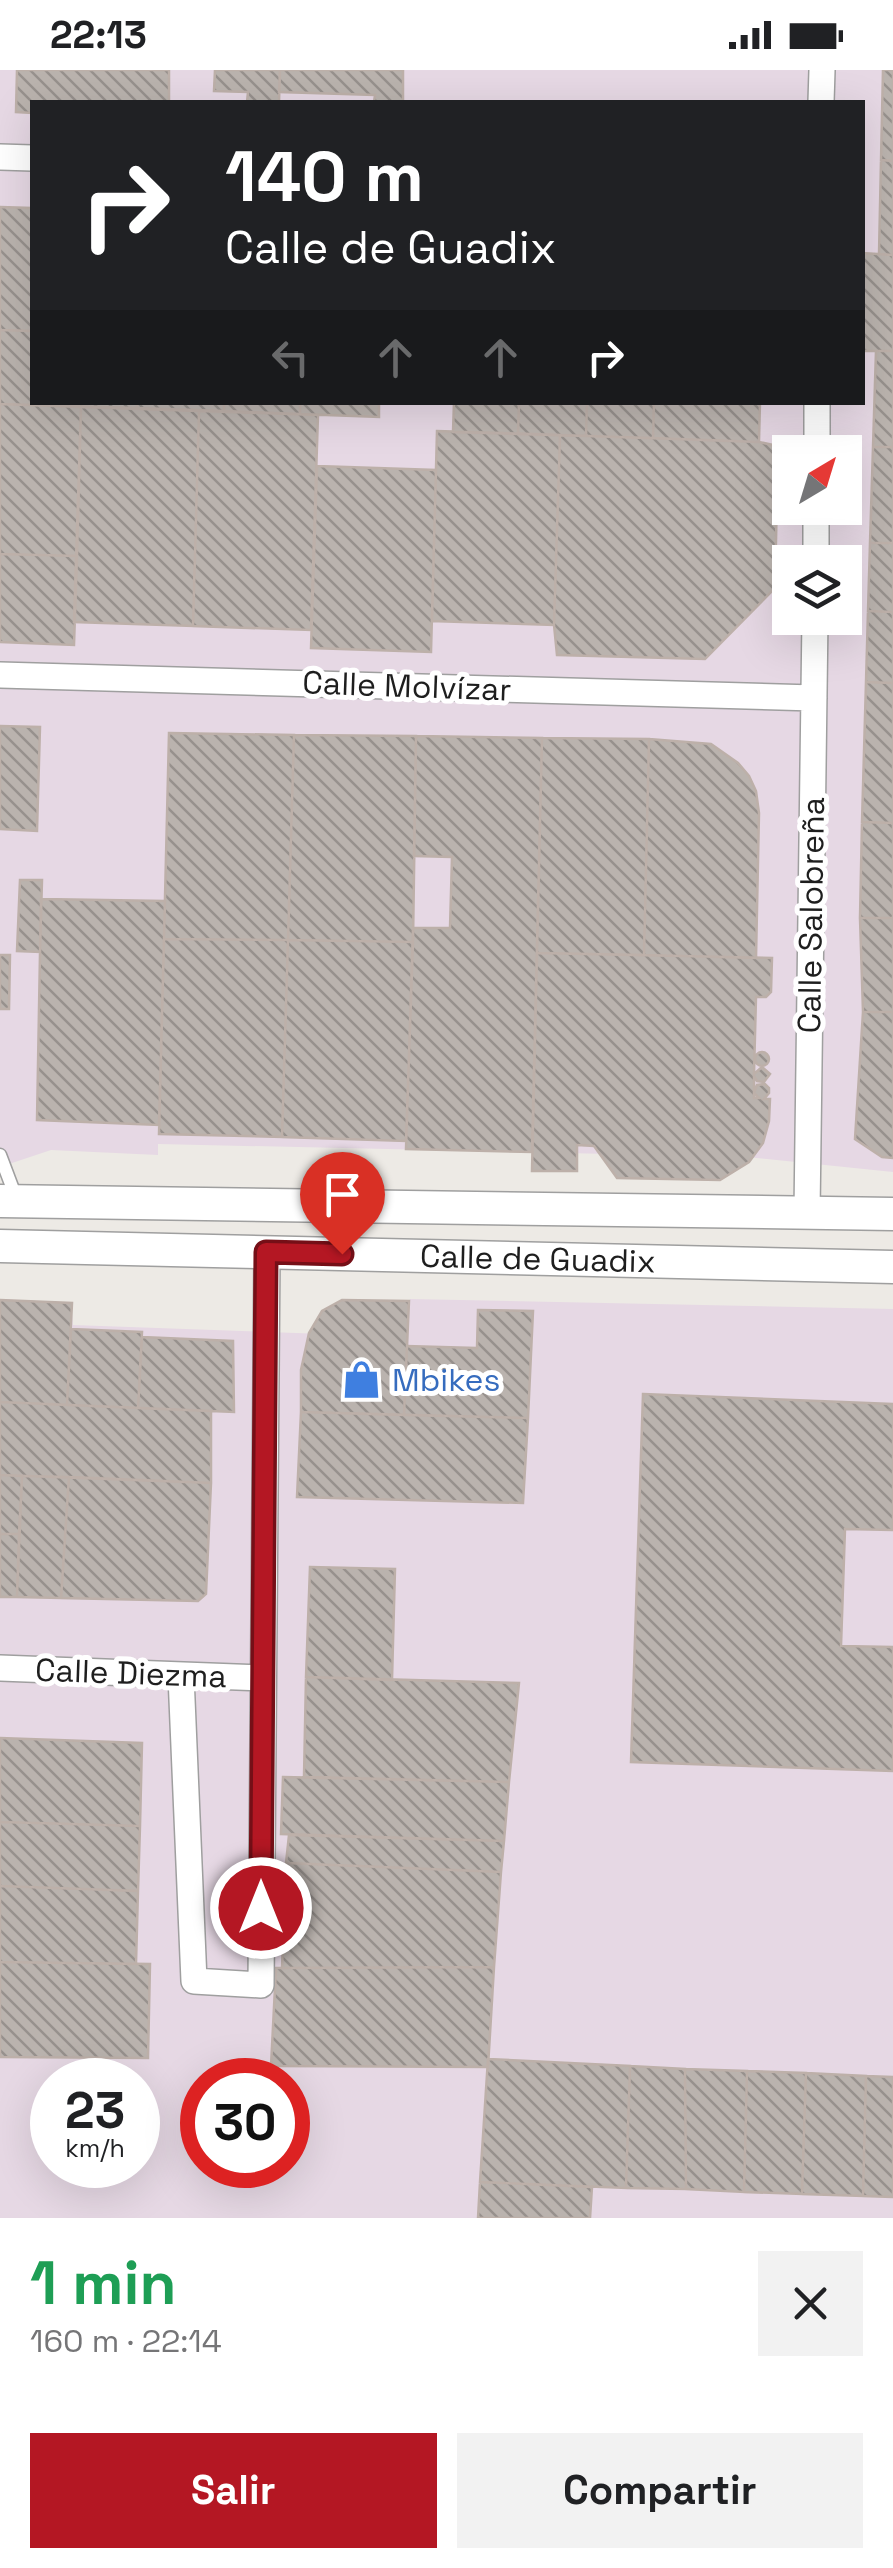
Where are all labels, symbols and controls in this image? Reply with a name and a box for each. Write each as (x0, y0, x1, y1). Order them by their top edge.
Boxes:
text: 22:13 (50, 11, 147, 59)
text: 140 m (225, 132, 424, 221)
icon: right (60, 140, 190, 270)
text: Calle de Guadix (225, 219, 556, 276)
icon: left (263, 330, 318, 385)
icon: ahead (368, 330, 423, 385)
icon: ahead (473, 330, 528, 385)
icon: right (578, 330, 633, 385)
north arrow (772, 435, 862, 525)
map controls (772, 435, 862, 635)
button: layers (772, 545, 862, 635)
street label: Calle Molvízar (302, 662, 512, 710)
street label: Calle Salobreña (789, 796, 833, 1034)
pin (300, 1152, 385, 1255)
icon: arrive (315, 1167, 370, 1222)
street label: Calle de Guadix (420, 1236, 656, 1281)
shop icon: Mbikes (341, 1359, 383, 1401)
place label: Mbikes (392, 1360, 500, 1400)
street label: Calle Diezma (34, 1650, 228, 1696)
position arrow (209, 1856, 313, 1960)
speed limit sign: 30 (180, 2058, 310, 2188)
text: 23 (65, 2079, 125, 2143)
text: km/h (65, 2132, 125, 2164)
text: 1 min (30, 2245, 177, 2322)
button: close (758, 2251, 863, 2356)
text: 160 m · 22:14 (30, 2321, 222, 2361)
button: Salir (30, 2433, 437, 2548)
button: Compartir (457, 2433, 863, 2548)

